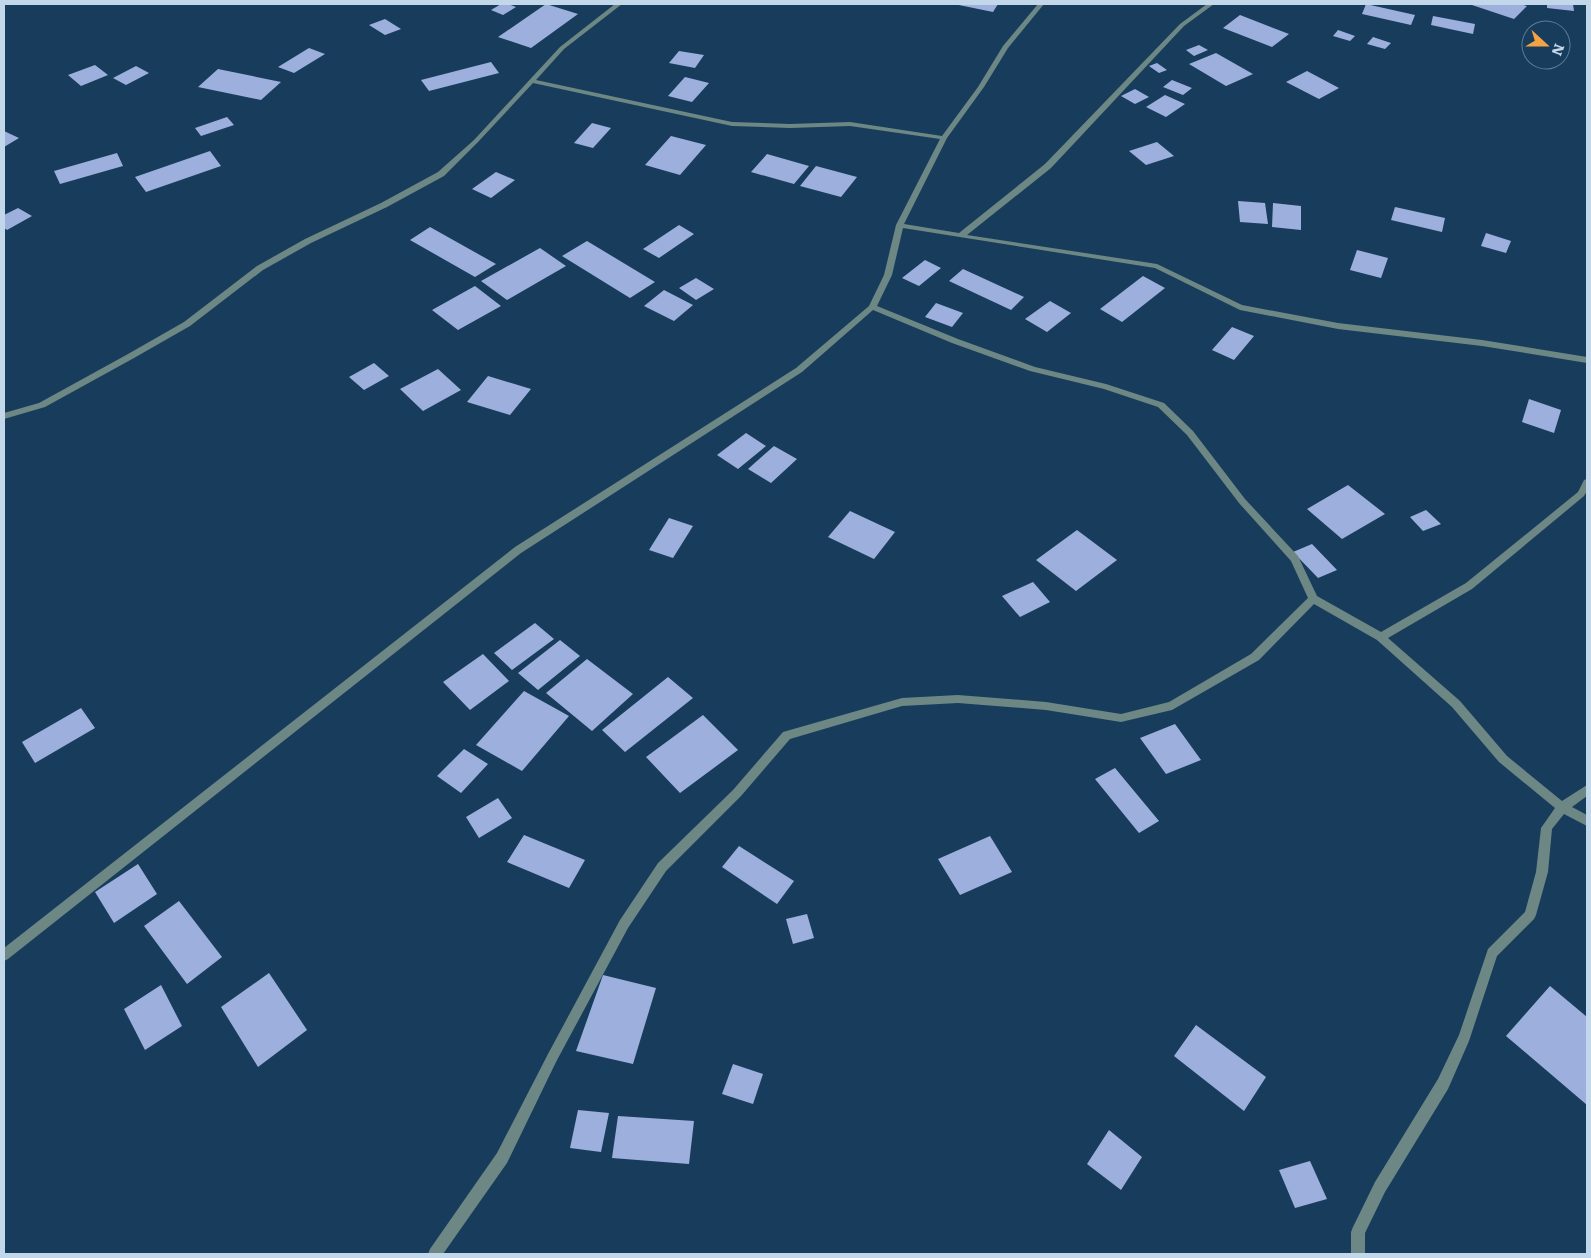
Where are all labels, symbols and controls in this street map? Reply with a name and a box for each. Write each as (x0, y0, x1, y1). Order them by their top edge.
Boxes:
north arrow (1521, 20, 1571, 70)
text: N (1548, 41, 1571, 59)

